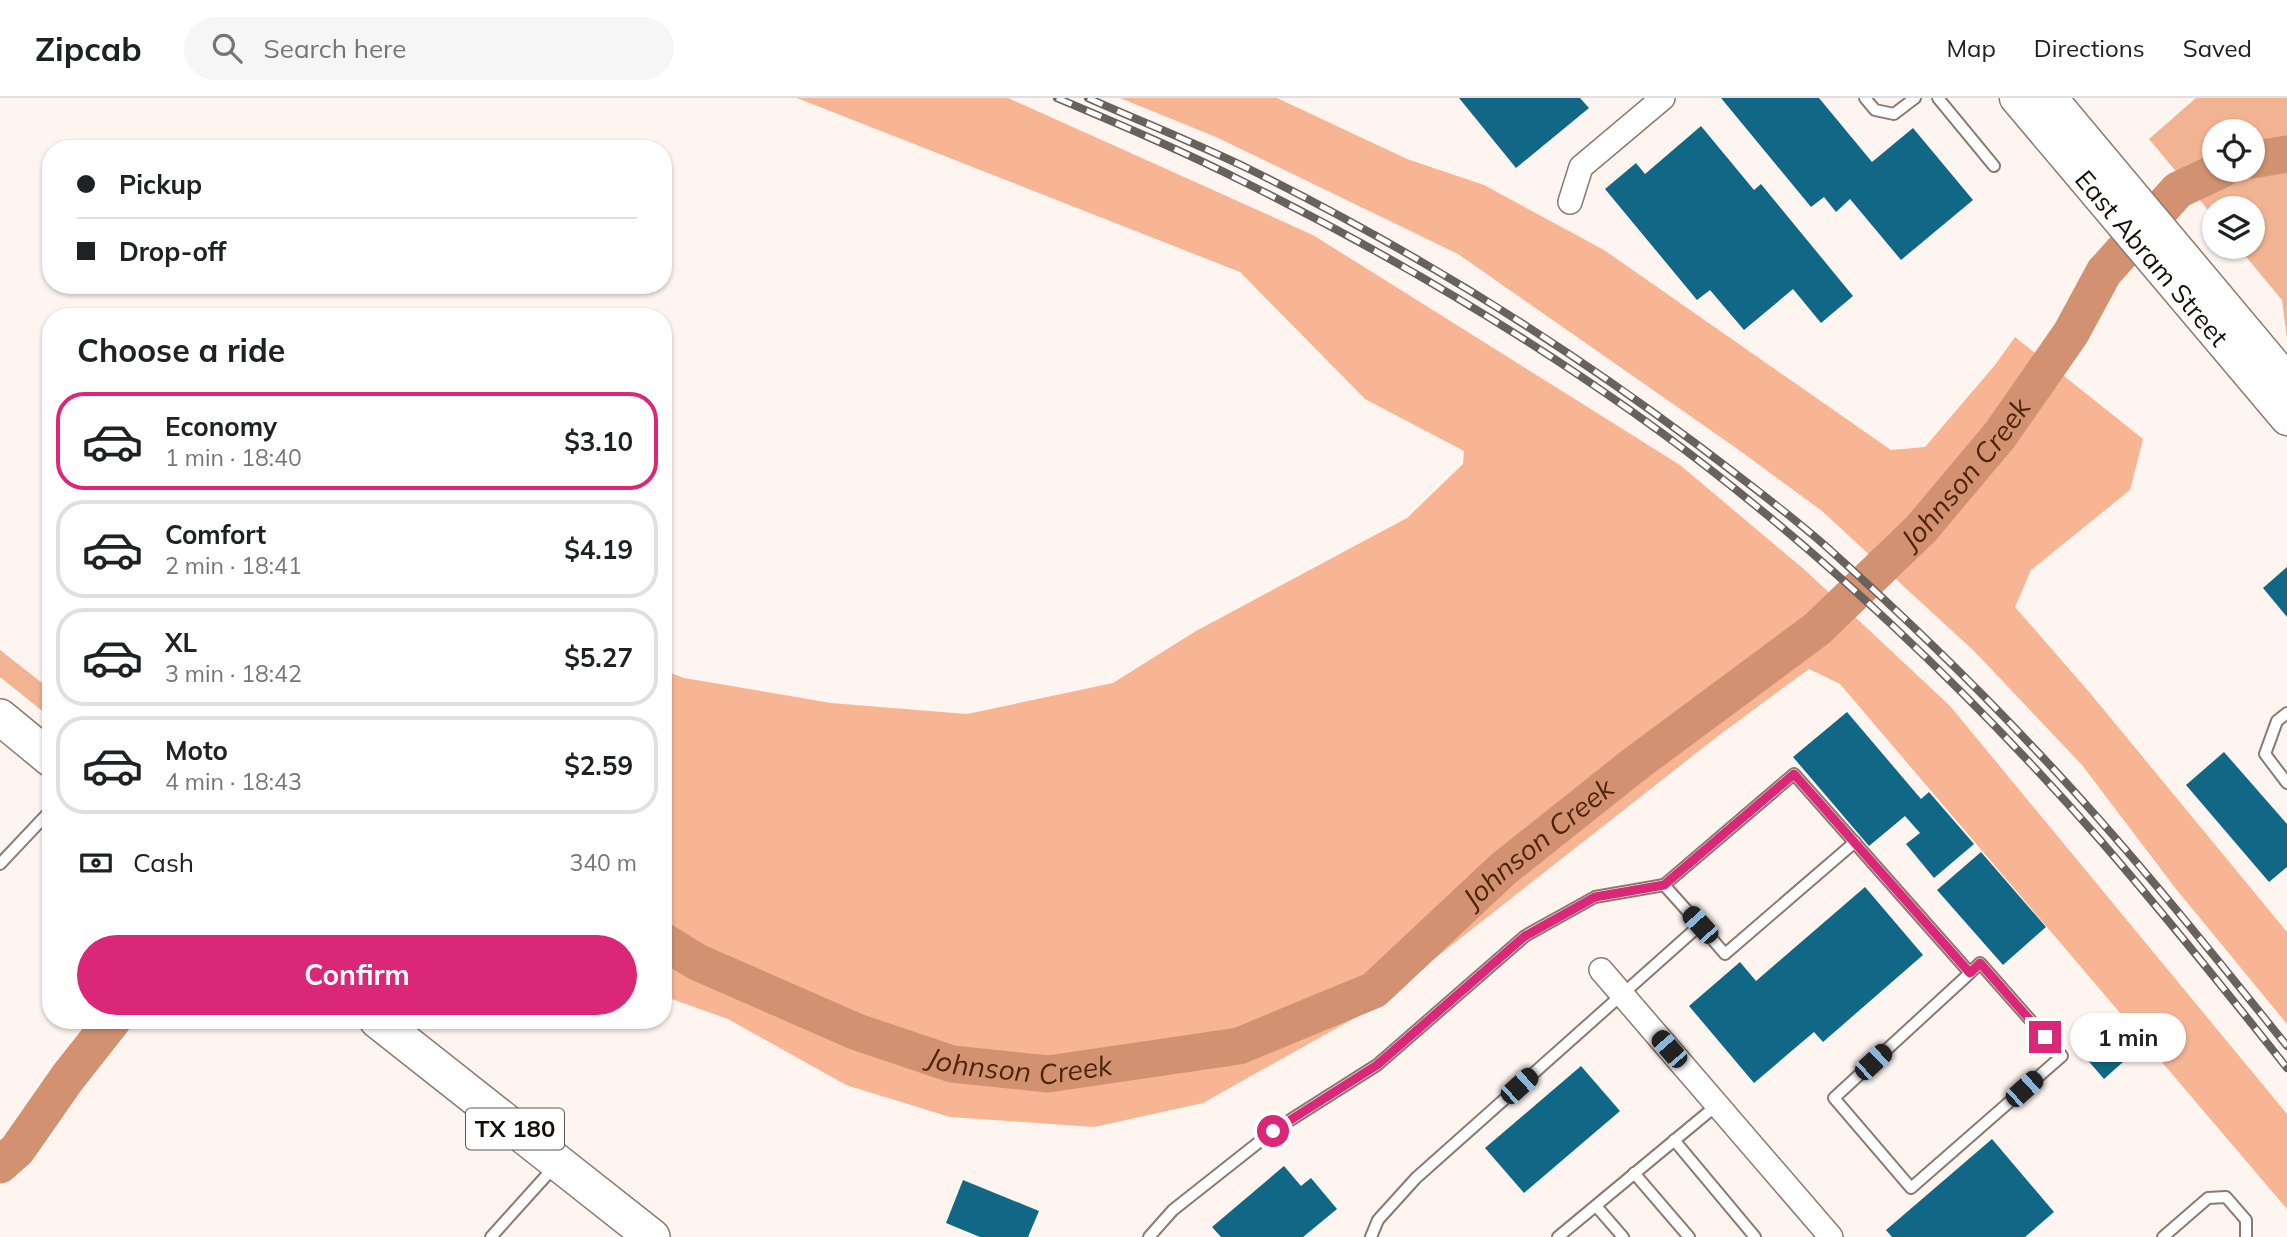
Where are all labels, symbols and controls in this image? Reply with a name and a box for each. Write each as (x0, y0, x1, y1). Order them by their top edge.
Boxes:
search box (184, 17, 674, 80)
text: Zipcab (35, 28, 142, 69)
icon: search (208, 29, 246, 67)
text: Search here (264, 32, 407, 65)
text: Map (1946, 33, 1996, 63)
text: Directions (2034, 33, 2145, 63)
text: Saved (2183, 33, 2252, 63)
map controls (2202, 119, 2265, 259)
button: locate (2202, 119, 2265, 182)
street label: East Abram Street (2068, 163, 2236, 353)
text: Pickup (119, 168, 202, 201)
button: layers (2202, 196, 2265, 259)
text: Drop-off (119, 235, 226, 268)
text: Choose a ride (77, 330, 285, 370)
water label: Johnson Creek (1891, 390, 2038, 558)
icon: car (81, 410, 144, 473)
text: Economy (165, 410, 277, 443)
text: $3.10 (564, 425, 633, 458)
text: 1 min · 18:40 (165, 443, 302, 472)
icon: car (81, 518, 144, 581)
text: Comfort (165, 518, 266, 551)
text: $4.19 (564, 533, 633, 566)
text: 2 min · 18:41 (165, 551, 302, 580)
icon: car (81, 626, 144, 689)
text: XL (165, 626, 197, 659)
text: $5.27 (564, 641, 633, 674)
text: 3 min · 18:42 (165, 659, 302, 688)
icon: car (81, 734, 144, 797)
text: Moto (165, 734, 228, 767)
text: $2.59 (564, 749, 633, 782)
text: 4 min · 18:43 (165, 767, 302, 796)
water label: Johnson Creek (1453, 769, 1622, 916)
icon: cash (77, 844, 115, 882)
text: Cash (133, 846, 194, 879)
text: 340 m (569, 848, 637, 877)
car (1679, 902, 1722, 948)
button: Confirm (77, 935, 637, 1015)
callout: 1 min (2070, 1012, 2185, 1062)
route end (2029, 1021, 2061, 1053)
text: 1 min (2098, 1023, 2158, 1052)
car (1648, 1026, 1691, 1072)
water label: Johnson Creek (921, 1038, 1116, 1092)
car (1851, 1040, 1896, 1084)
car (1497, 1064, 1542, 1108)
car (2002, 1067, 2047, 1111)
road number: TX 180 (466, 1108, 564, 1149)
route start (1257, 1115, 1289, 1147)

